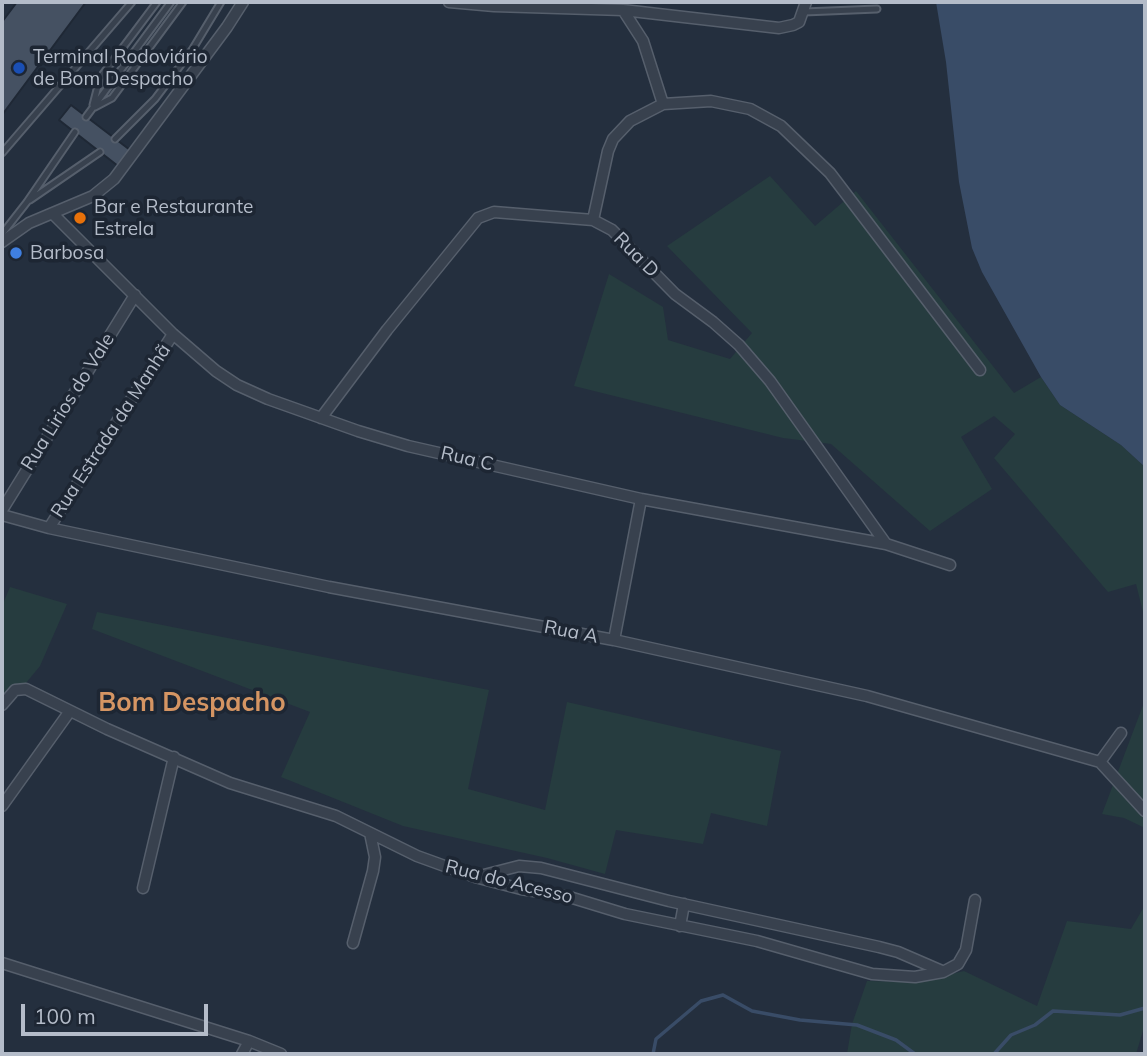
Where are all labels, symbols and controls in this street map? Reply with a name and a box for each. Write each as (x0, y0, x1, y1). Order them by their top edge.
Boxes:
place label: Terminal Rodoviário de Bom Despacho (33, 46, 208, 90)
marker: Terminal Rodoviário de Bom Despacho (11, 60, 27, 76)
place label: Bar e Restaurante Estrela (94, 196, 253, 240)
marker: Bar e Restaurante Estrela (72, 210, 88, 226)
street label: Rua D (609, 228, 663, 282)
place label: Barbosa (30, 242, 104, 264)
marker: Barbosa (8, 245, 24, 261)
street label: Rua Lirios do Vale (17, 329, 119, 475)
street label: Rua Estrada da Manhã (46, 340, 176, 522)
street label: Rua C (438, 442, 496, 476)
street label: Rua A (542, 616, 600, 648)
district label: Bom Despacho (98, 687, 286, 719)
street label: Rua do Acesso (443, 855, 575, 909)
scale bar (24, 990, 212, 1034)
text: 100 m (34, 1003, 96, 1029)

